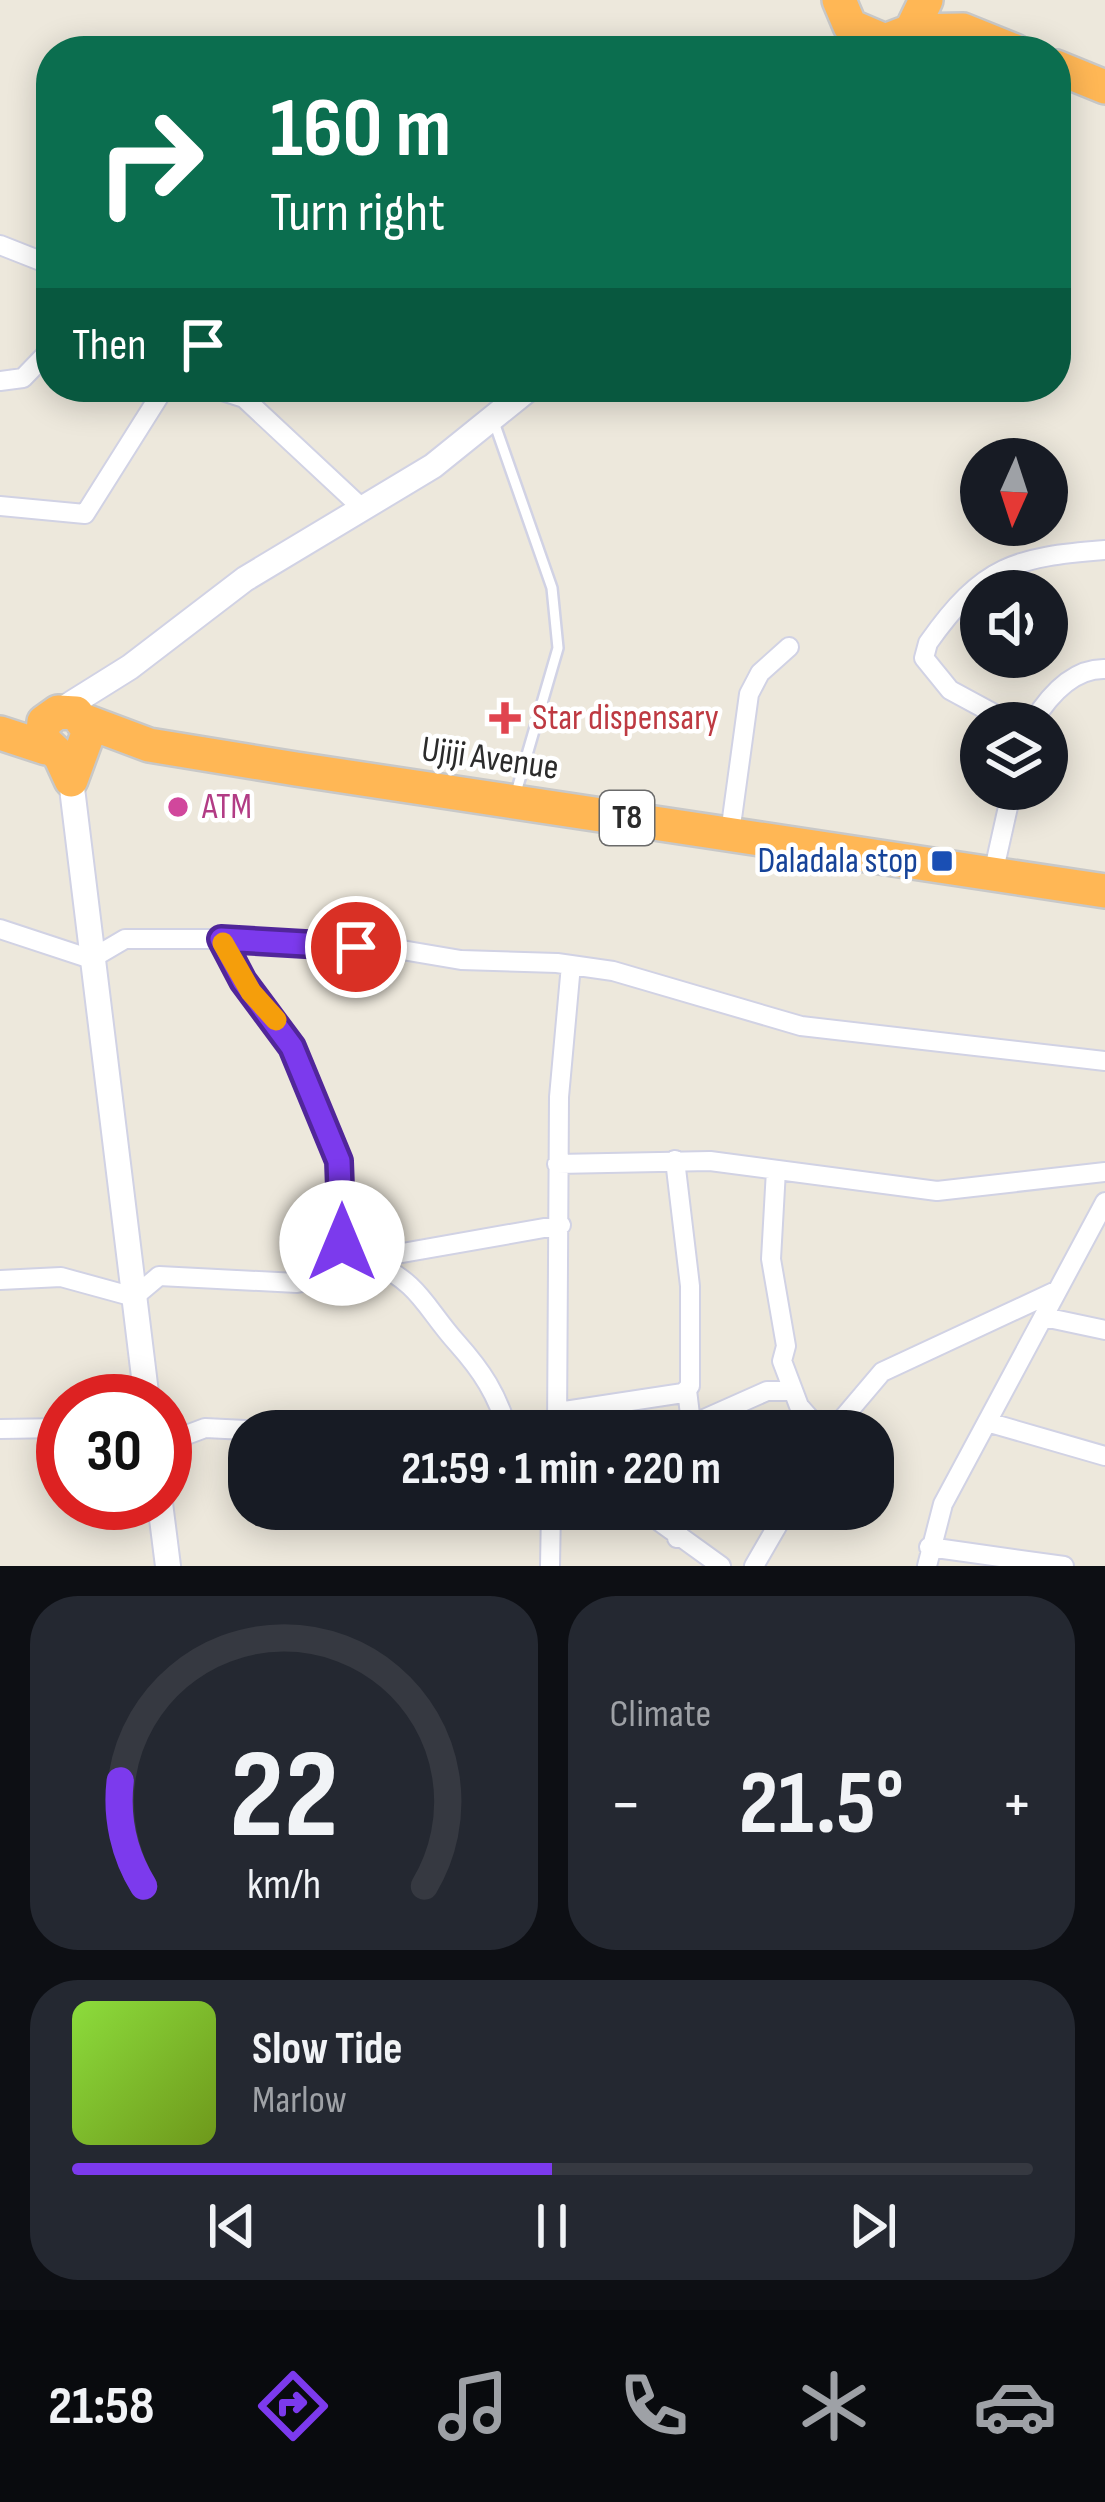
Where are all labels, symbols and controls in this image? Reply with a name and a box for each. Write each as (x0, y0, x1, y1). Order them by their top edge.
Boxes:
text: 160 m (270, 79, 451, 180)
icon: right (72, 84, 228, 240)
text: Turn right (270, 181, 445, 246)
icon: arrive (170, 312, 236, 378)
text: Then (72, 318, 146, 373)
north arrow (960, 438, 1068, 546)
map controls (960, 438, 1068, 810)
button: sound (960, 570, 1068, 678)
place label: Star dispensary (532, 697, 719, 740)
marker: Star dispensary (489, 702, 521, 734)
button: layers (960, 702, 1068, 810)
street label: Ujiji Avenue (419, 728, 561, 790)
place label: ATM (201, 786, 252, 829)
road number: T8 (600, 791, 654, 845)
marker: ATM (165, 794, 191, 820)
place label: Daladala stop (758, 840, 918, 883)
marker: Daladala stop (929, 848, 955, 874)
pin (305, 896, 407, 998)
icon: arrive (323, 914, 389, 980)
position arrow (279, 1180, 405, 1306)
speed limit sign: 30 (36, 1374, 192, 1530)
text: 21:59 · 1 min · 220 m (401, 1442, 721, 1497)
text: Climate (610, 1691, 711, 1738)
text: 22 (229, 1723, 338, 1872)
text: 21.5° (739, 1751, 904, 1859)
text: − (610, 1766, 642, 1845)
text: + (1001, 1766, 1033, 1845)
text: km/h (247, 1859, 321, 1911)
text: Slow Tide (252, 2022, 403, 2077)
text: Marlow (252, 2077, 347, 2124)
icon: previous (199, 2193, 265, 2259)
icon: pause (519, 2193, 585, 2259)
icon: next (840, 2193, 906, 2259)
icon: directions (251, 2364, 335, 2448)
icon: music (431, 2364, 515, 2448)
icon: phone (612, 2364, 696, 2448)
icon: climate (792, 2364, 876, 2448)
icon: car (973, 2364, 1057, 2448)
text: 21:58 (48, 2374, 154, 2439)

